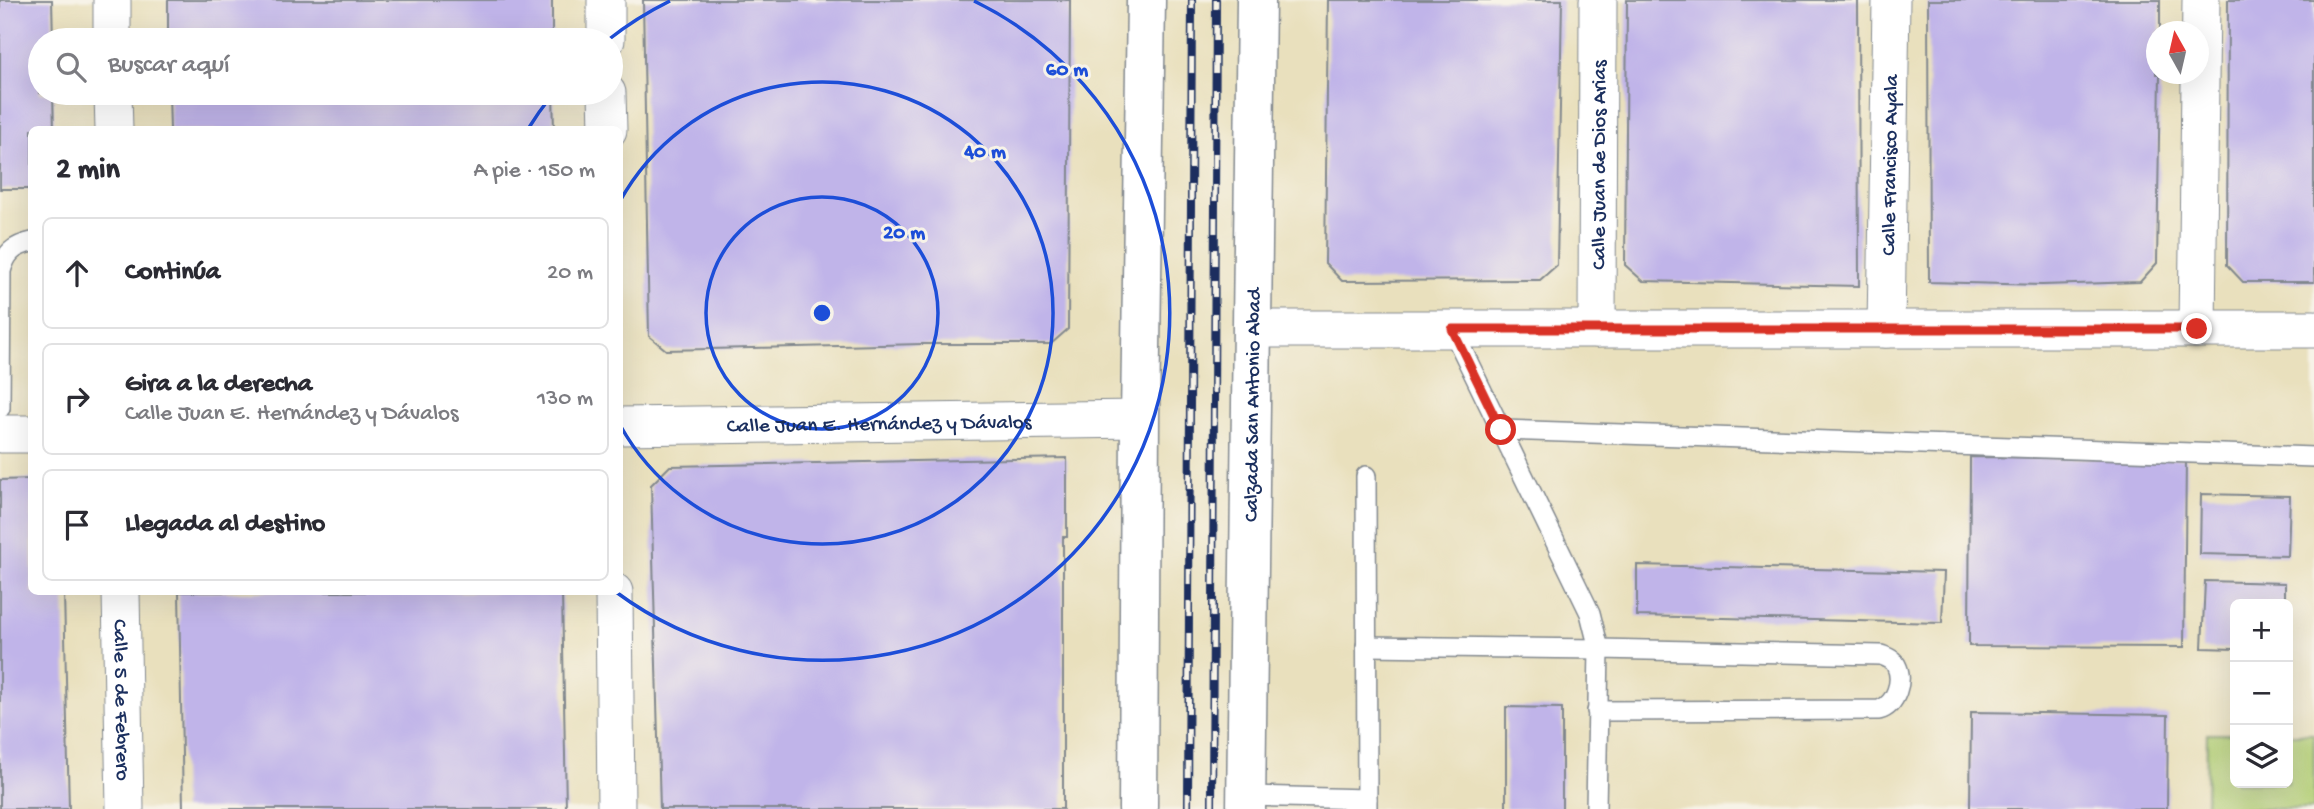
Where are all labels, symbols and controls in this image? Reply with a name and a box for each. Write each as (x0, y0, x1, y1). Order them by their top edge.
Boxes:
north arrow (2146, 21, 2209, 84)
search box (28, 28, 623, 105)
icon: search (52, 48, 90, 86)
text: Buscar aquí (108, 51, 230, 82)
text: 60 m (1046, 59, 1088, 84)
street label: Calle Juan de Dios Arias (1588, 59, 1614, 270)
street label: Calle Francisco Ayala (1878, 73, 1906, 256)
text: 40 m (963, 141, 1006, 166)
text: 2 min (56, 154, 120, 189)
text: A pie · 150 m (473, 158, 595, 185)
text: 20 m (883, 222, 925, 247)
icon: ahead (58, 254, 96, 292)
text: Continúa (125, 258, 220, 289)
text: 20 m (547, 260, 593, 287)
street label: Calzada San Antonio Abad (1241, 286, 1268, 522)
centre of rings (810, 301, 834, 325)
route end (2181, 313, 2212, 344)
text: Gira a la derecha (125, 370, 312, 401)
icon: right (58, 380, 96, 418)
text: 130 m (537, 386, 593, 413)
text: Calle Juan E. Hernández y Dávalos (125, 401, 458, 428)
street label: Calle Juan E. Hernández y Dávalos (727, 411, 1033, 441)
route start (1485, 414, 1516, 445)
icon: arrive (58, 506, 96, 544)
text: Llegada al destino (125, 510, 325, 541)
map controls (2230, 599, 2293, 788)
button: + (2230, 599, 2293, 662)
street label: Calle 5 de Febrero (106, 619, 133, 781)
button: − (2230, 662, 2293, 725)
button: layers (2230, 725, 2293, 788)

